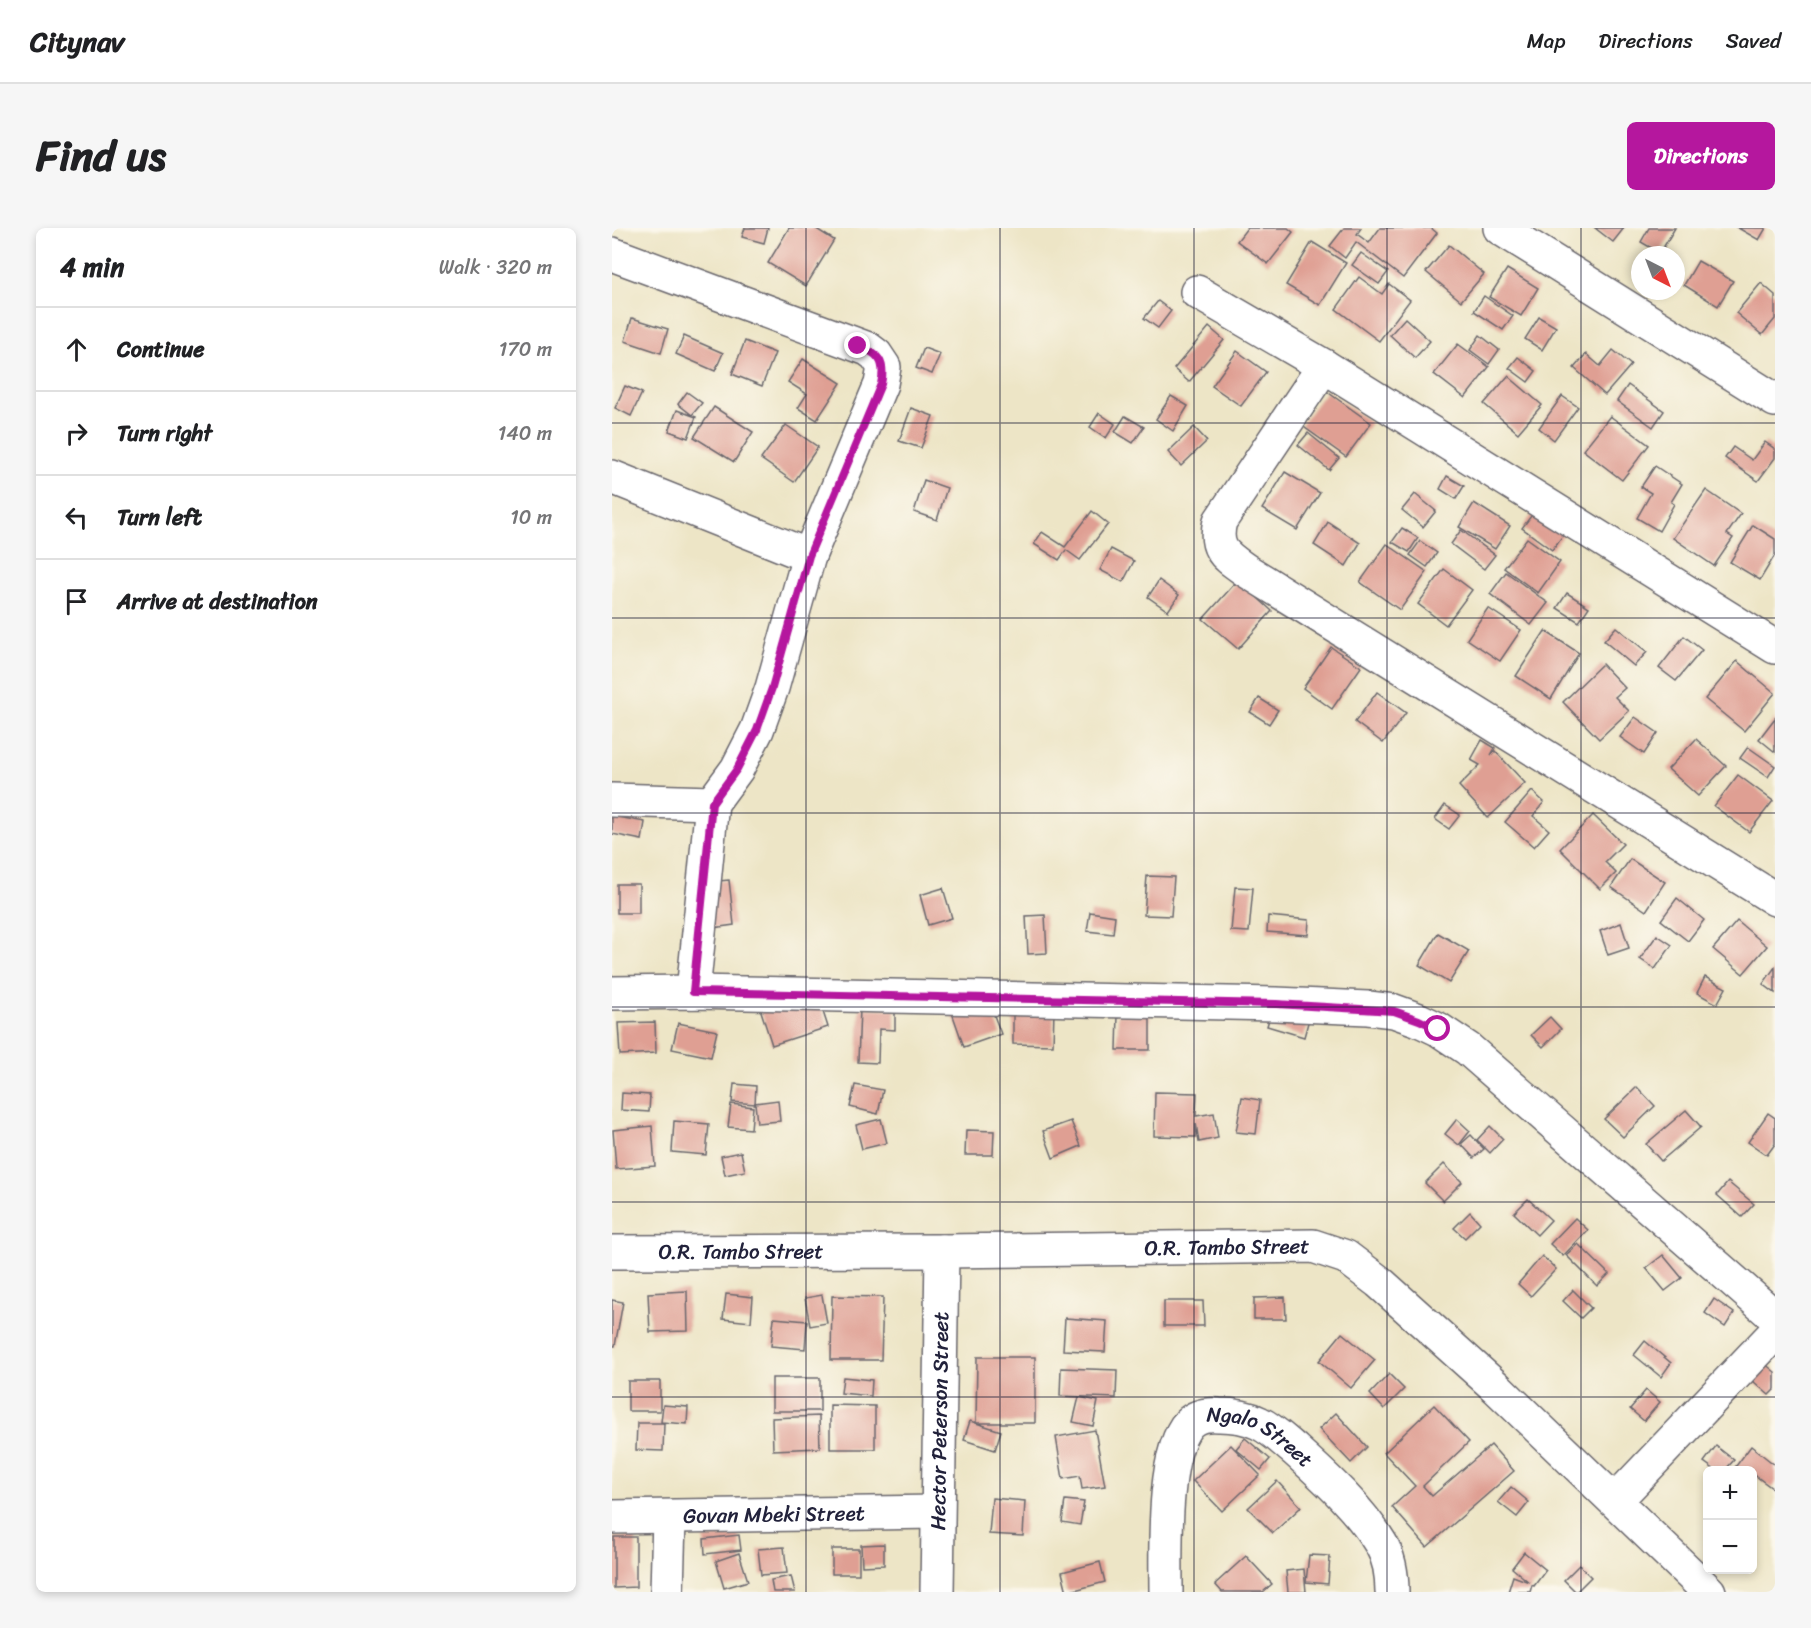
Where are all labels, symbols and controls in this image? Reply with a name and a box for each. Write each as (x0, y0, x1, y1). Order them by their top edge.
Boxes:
text: Citynav (30, 17, 124, 66)
text: Map (1527, 22, 1565, 60)
text: Directions (1598, 22, 1693, 60)
text: Saved (1726, 22, 1781, 60)
text: Find us (36, 119, 166, 193)
button: Directions (1627, 122, 1775, 190)
text: 4 min (60, 244, 124, 290)
north arrow (1631, 246, 1685, 300)
text: Walk · 320 m (439, 250, 552, 285)
text: Continue (117, 330, 205, 369)
text: 170 m (499, 332, 552, 367)
route end (844, 332, 870, 358)
icon: ahead (60, 333, 93, 366)
text: Turn right (117, 414, 212, 453)
text: 140 m (498, 416, 552, 451)
icon: right (60, 417, 93, 450)
text: Turn left (117, 498, 202, 537)
text: 10 m (510, 500, 552, 535)
icon: left (60, 501, 93, 534)
text: Arrive at destination (117, 582, 318, 621)
icon: arrive (60, 585, 93, 618)
route start (1424, 1015, 1450, 1041)
street label: O.R. Tambo Street (1144, 1227, 1310, 1267)
street label: O.R. Tambo Street (658, 1232, 824, 1271)
street label: Hector Peterson Street (919, 1311, 960, 1531)
street label: Ngalo Street (1206, 1396, 1322, 1477)
map controls (1703, 1466, 1757, 1574)
button: + (1703, 1466, 1757, 1520)
street label: Govan Mbeki Street (683, 1494, 865, 1535)
button: − (1703, 1520, 1757, 1574)

